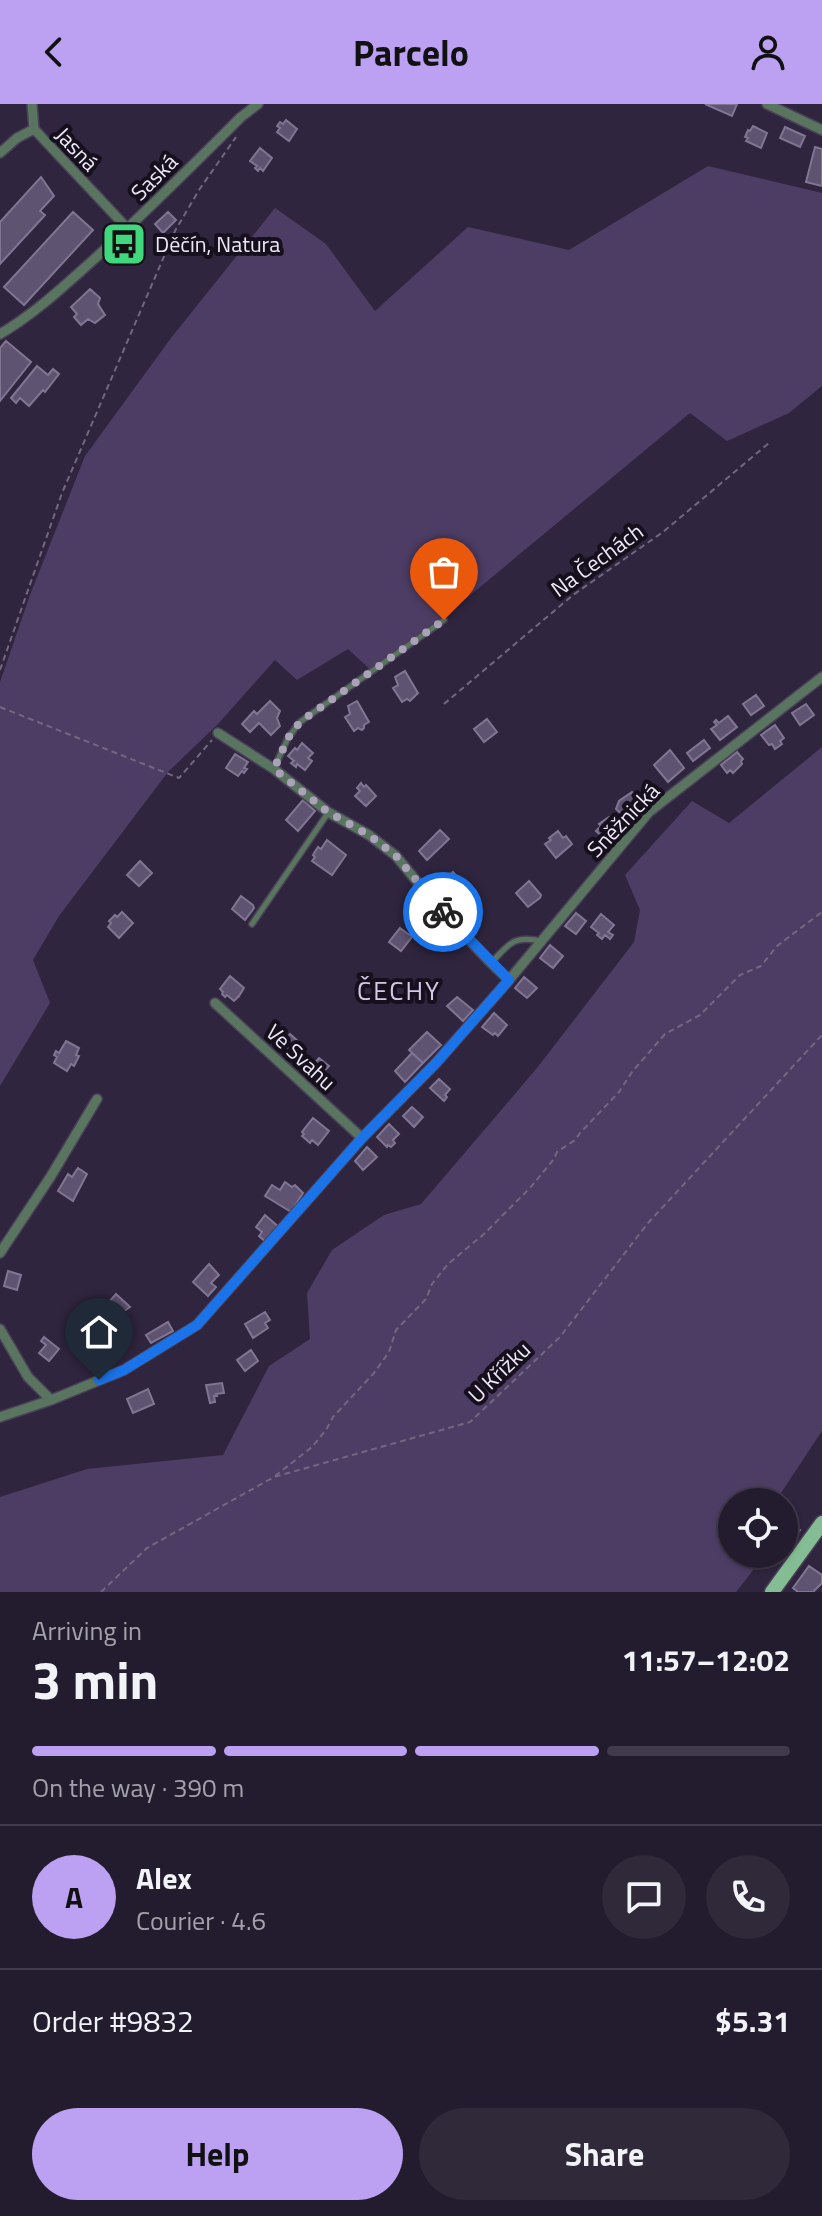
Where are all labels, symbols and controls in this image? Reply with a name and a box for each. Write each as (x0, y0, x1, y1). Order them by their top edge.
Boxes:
text: Parcelo (353, 25, 469, 80)
icon: back (32, 30, 76, 74)
icon: person (746, 30, 790, 74)
street label: Jasná (47, 119, 107, 179)
street label: Saská (123, 146, 185, 208)
bus stop icon: Děčín, Natura (100, 220, 148, 268)
place label: Děčín, Natura (155, 227, 280, 261)
street label: Na Čechách (544, 515, 650, 605)
pin (410, 538, 478, 620)
icon: bag (422, 550, 466, 594)
street label: Sněžnická (579, 775, 667, 865)
courier (403, 872, 483, 952)
icon: bike (421, 890, 465, 934)
district label: ČECHY (357, 971, 441, 1010)
street label: Ve Svahu (258, 1016, 344, 1098)
pin (65, 1298, 133, 1380)
icon: home (77, 1310, 121, 1354)
street label: U Křížku (460, 1333, 538, 1411)
map controls (718, 1488, 798, 1568)
button: locate (718, 1488, 798, 1568)
text: Arriving in (32, 1611, 142, 1650)
text: 11:57–12:02 (622, 1637, 790, 1683)
text: 3 min (32, 1640, 158, 1719)
text: On the way · 390 m (32, 1768, 244, 1807)
text: Alex (136, 1855, 192, 1901)
button: chat (602, 1855, 686, 1939)
button: phone (706, 1855, 790, 1939)
text: A (65, 1874, 83, 1920)
text: Courier · 4.6 (136, 1901, 266, 1940)
text: Order #9832 (32, 1998, 194, 2044)
text: $5.31 (715, 1998, 790, 2044)
button: Help (32, 2108, 403, 2200)
button: Share (419, 2108, 790, 2200)

